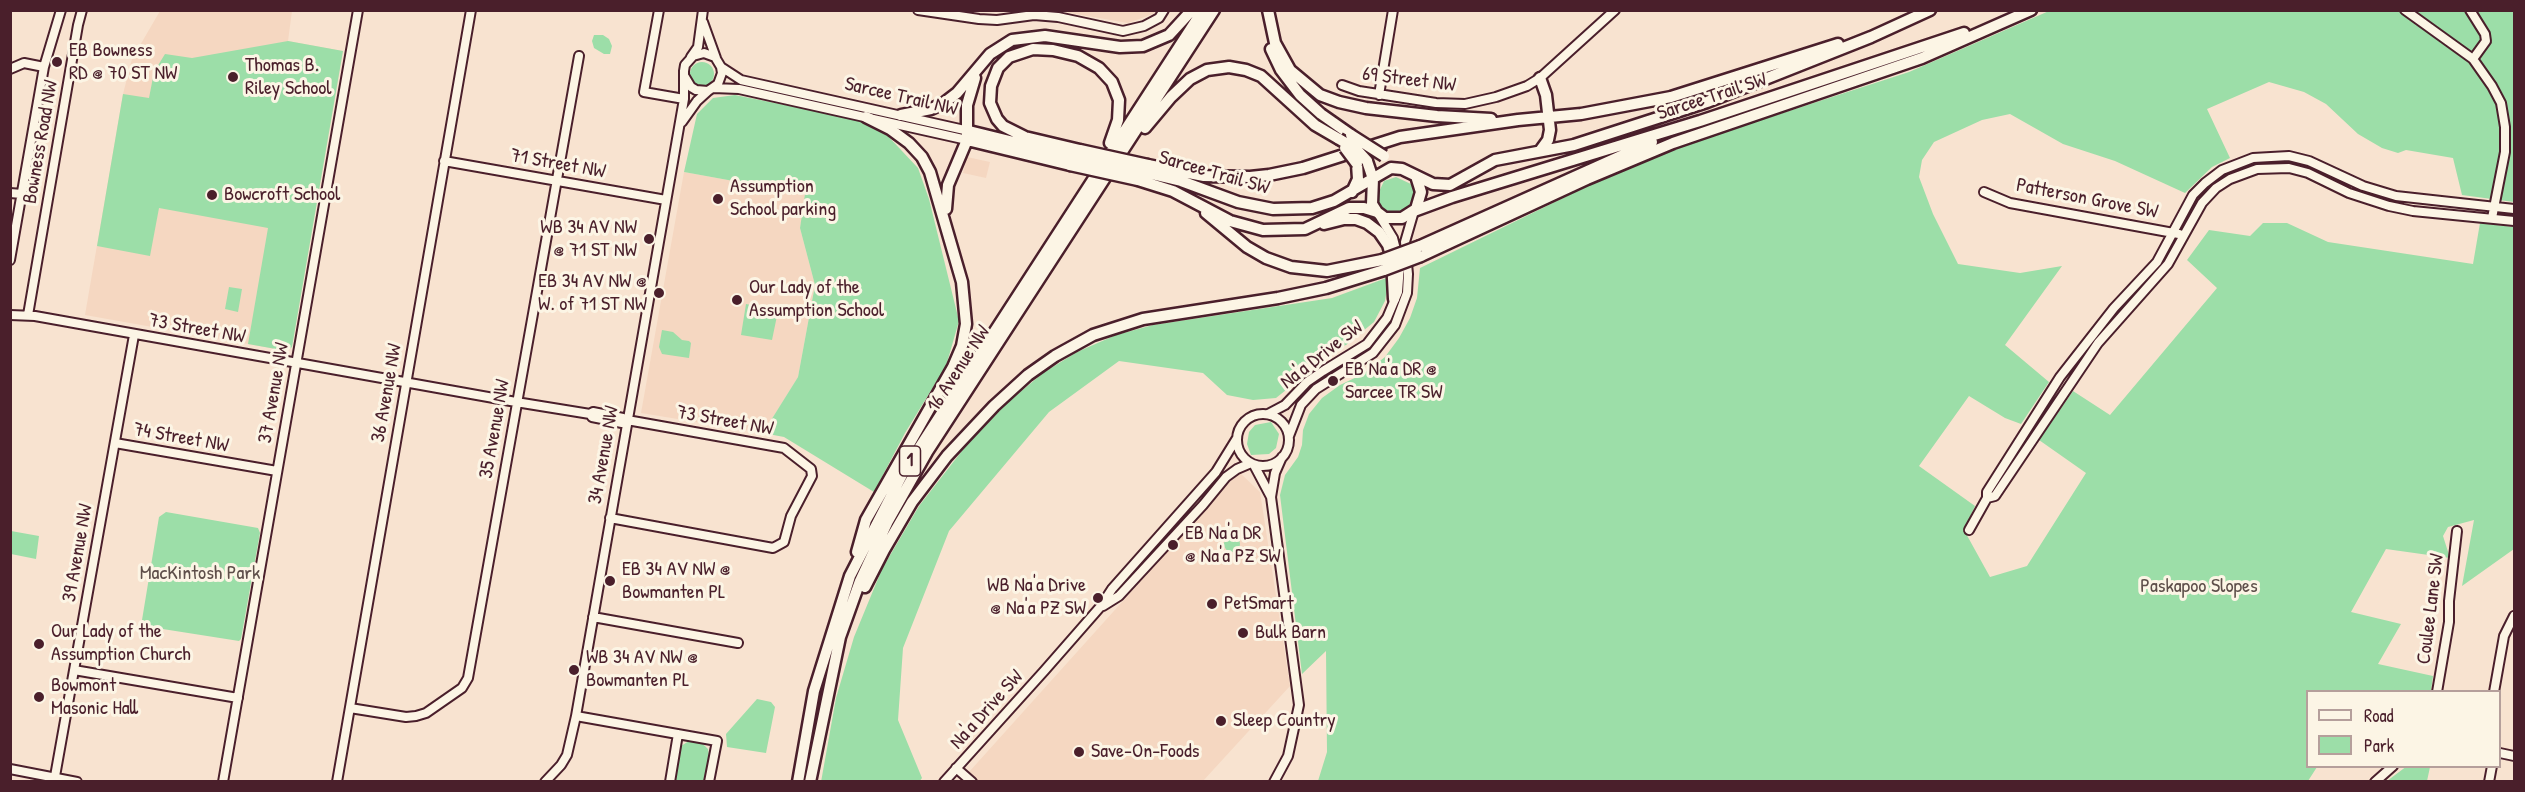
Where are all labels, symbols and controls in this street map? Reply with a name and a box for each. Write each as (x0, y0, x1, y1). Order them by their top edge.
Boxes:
place label: EB Bowness RD @ 70 ST NW (69, 39, 177, 86)
place label: Thomas B. Riley School (245, 54, 332, 101)
marker: EB Bowness RD @ 70 ST NW (50, 55, 64, 69)
street label: 69 Street NW (1361, 62, 1457, 98)
street label: Sarcee Trail SW (1654, 68, 1770, 126)
marker: Thomas B. Riley School (226, 70, 240, 84)
street label: Sarcee Trail NW (842, 72, 960, 122)
street label: Bowness Road NW (18, 78, 64, 206)
street label: 71 Street NW (509, 144, 607, 184)
street label: Sarcee Trail SW (1156, 146, 1272, 200)
street label: Patterson Grove SW (2014, 174, 2160, 224)
place label: Assumption School parking (730, 175, 836, 222)
place label: Bowcroft School (224, 183, 340, 207)
marker: Bowcroft School (205, 188, 219, 202)
marker: Assumption School parking (711, 192, 725, 206)
place label: WB 34 AV NW @ 71 ST NW (540, 216, 637, 263)
marker: WB 34 AV NW @ 71 ST NW (642, 232, 656, 246)
place label: EB 34 AV NW @ W. of 71 ST NW (538, 270, 647, 317)
place label: Our Lady of the Assumption School (749, 276, 884, 323)
marker: EB 34 AV NW @ W. of 71 ST NW (652, 286, 666, 300)
marker: Our Lady of the Assumption School (730, 293, 744, 307)
street label: 73 Street NW (147, 309, 247, 349)
street label: Na'a Drive SW (1276, 315, 1368, 395)
street label: 16 Avenue NW (922, 321, 996, 417)
street label: 37 Avenue NW (253, 341, 295, 445)
street label: 36 Avenue NW (367, 342, 407, 444)
place label: EB Na'a DR @ Sarcee TR SW (1345, 358, 1443, 405)
marker: EB Na'a DR @ Sarcee TR SW (1326, 374, 1340, 388)
street label: 35 Avenue NW (474, 378, 516, 480)
street label: 73 Street NW (675, 401, 775, 441)
street label: 34 Avenue NW (584, 404, 624, 506)
street label: 74 Street NW (132, 418, 230, 458)
road number: 1 (900, 446, 920, 476)
street label: 39 Avenue NW (58, 502, 98, 604)
place label: EB Na'a DR @ Na'a PZ SW (1185, 522, 1281, 569)
marker: EB Na'a DR @ Na'a PZ SW (1166, 538, 1180, 552)
street label: Coulee Lane SW (2412, 552, 2450, 666)
place label: EB 34 AV NW @ Bowmanten PL (622, 558, 731, 605)
park label: MacKintosh Park (140, 562, 260, 586)
marker: EB 34 AV NW @ Bowmanten PL (603, 574, 617, 588)
place label: WB Na'a Drive @ Na'a PZ SW (987, 574, 1086, 621)
park label: Paskapoo Slopes (2140, 575, 2258, 599)
marker: WB Na'a Drive @ Na'a PZ SW (1091, 591, 1105, 605)
place label: PetSmart (1224, 592, 1294, 616)
marker: PetSmart (1205, 597, 1219, 611)
place label: Our Lady of the Assumption Church (51, 620, 191, 667)
place label: Bulk Barn (1255, 621, 1326, 645)
marker: Bulk Barn (1236, 626, 1250, 640)
marker: Our Lady of the Assumption Church (32, 637, 46, 651)
place label: WB 34 AV NW @ Bowmanten PL (586, 646, 698, 693)
marker: WB 34 AV NW @ Bowmanten PL (567, 663, 581, 677)
street label: Na'a Drive SW (945, 666, 1029, 754)
place label: Bowmont Masonic Hall (51, 674, 138, 721)
marker: Bowmont Masonic Hall (32, 690, 46, 704)
legend (2306, 690, 2501, 768)
text: Road (2364, 703, 2394, 728)
place label: Sleep Country (1233, 709, 1336, 733)
marker: Sleep Country (1214, 714, 1228, 728)
text: Park (2364, 733, 2394, 758)
place label: Save-On-Foods (1091, 740, 1199, 764)
marker: Save-On-Foods (1072, 745, 1086, 759)

